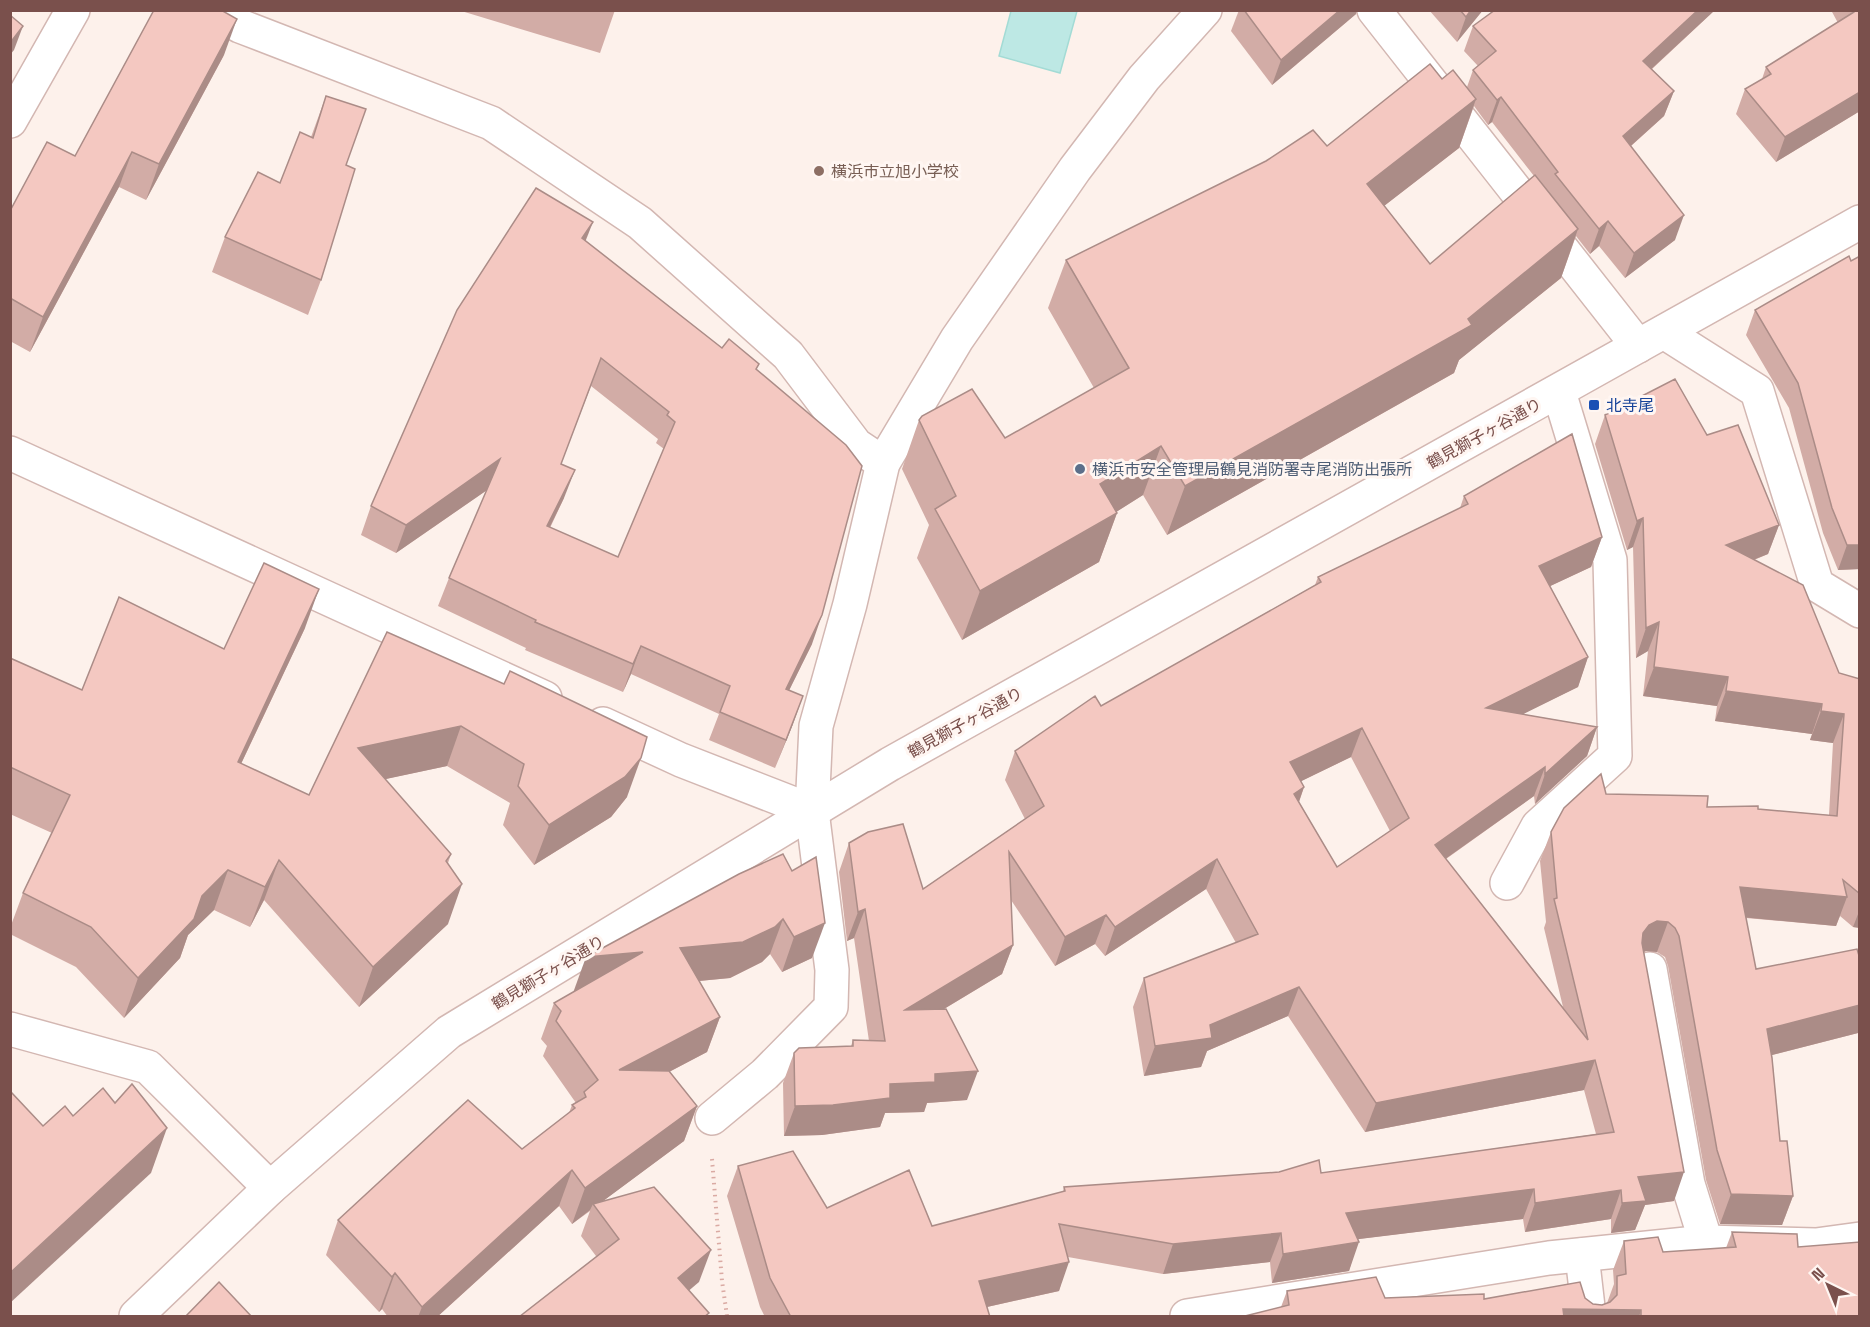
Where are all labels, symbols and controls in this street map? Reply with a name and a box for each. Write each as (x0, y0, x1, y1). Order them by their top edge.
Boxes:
place label: 横浜市立旭小学校 (831, 161, 959, 182)
marker: 横浜市立旭小学校 (812, 164, 826, 178)
street label: 鶴見獅子ヶ谷通り (1423, 393, 1545, 474)
place label: 北寺尾 (1606, 395, 1654, 416)
marker: 北寺尾 (1587, 398, 1601, 412)
place label: 横浜市安全管理局鶴見消防署寺尾消防出張所 (1092, 459, 1412, 480)
marker: 横浜市安全管理局鶴見消防署寺尾消防出張所 (1073, 462, 1087, 476)
street label: 鶴見獅子ヶ谷通り (904, 682, 1026, 763)
street label: 鶴見獅子ヶ谷通り (488, 930, 609, 1014)
north arrow (1798, 1255, 1858, 1315)
text: N (1807, 1263, 1829, 1286)

